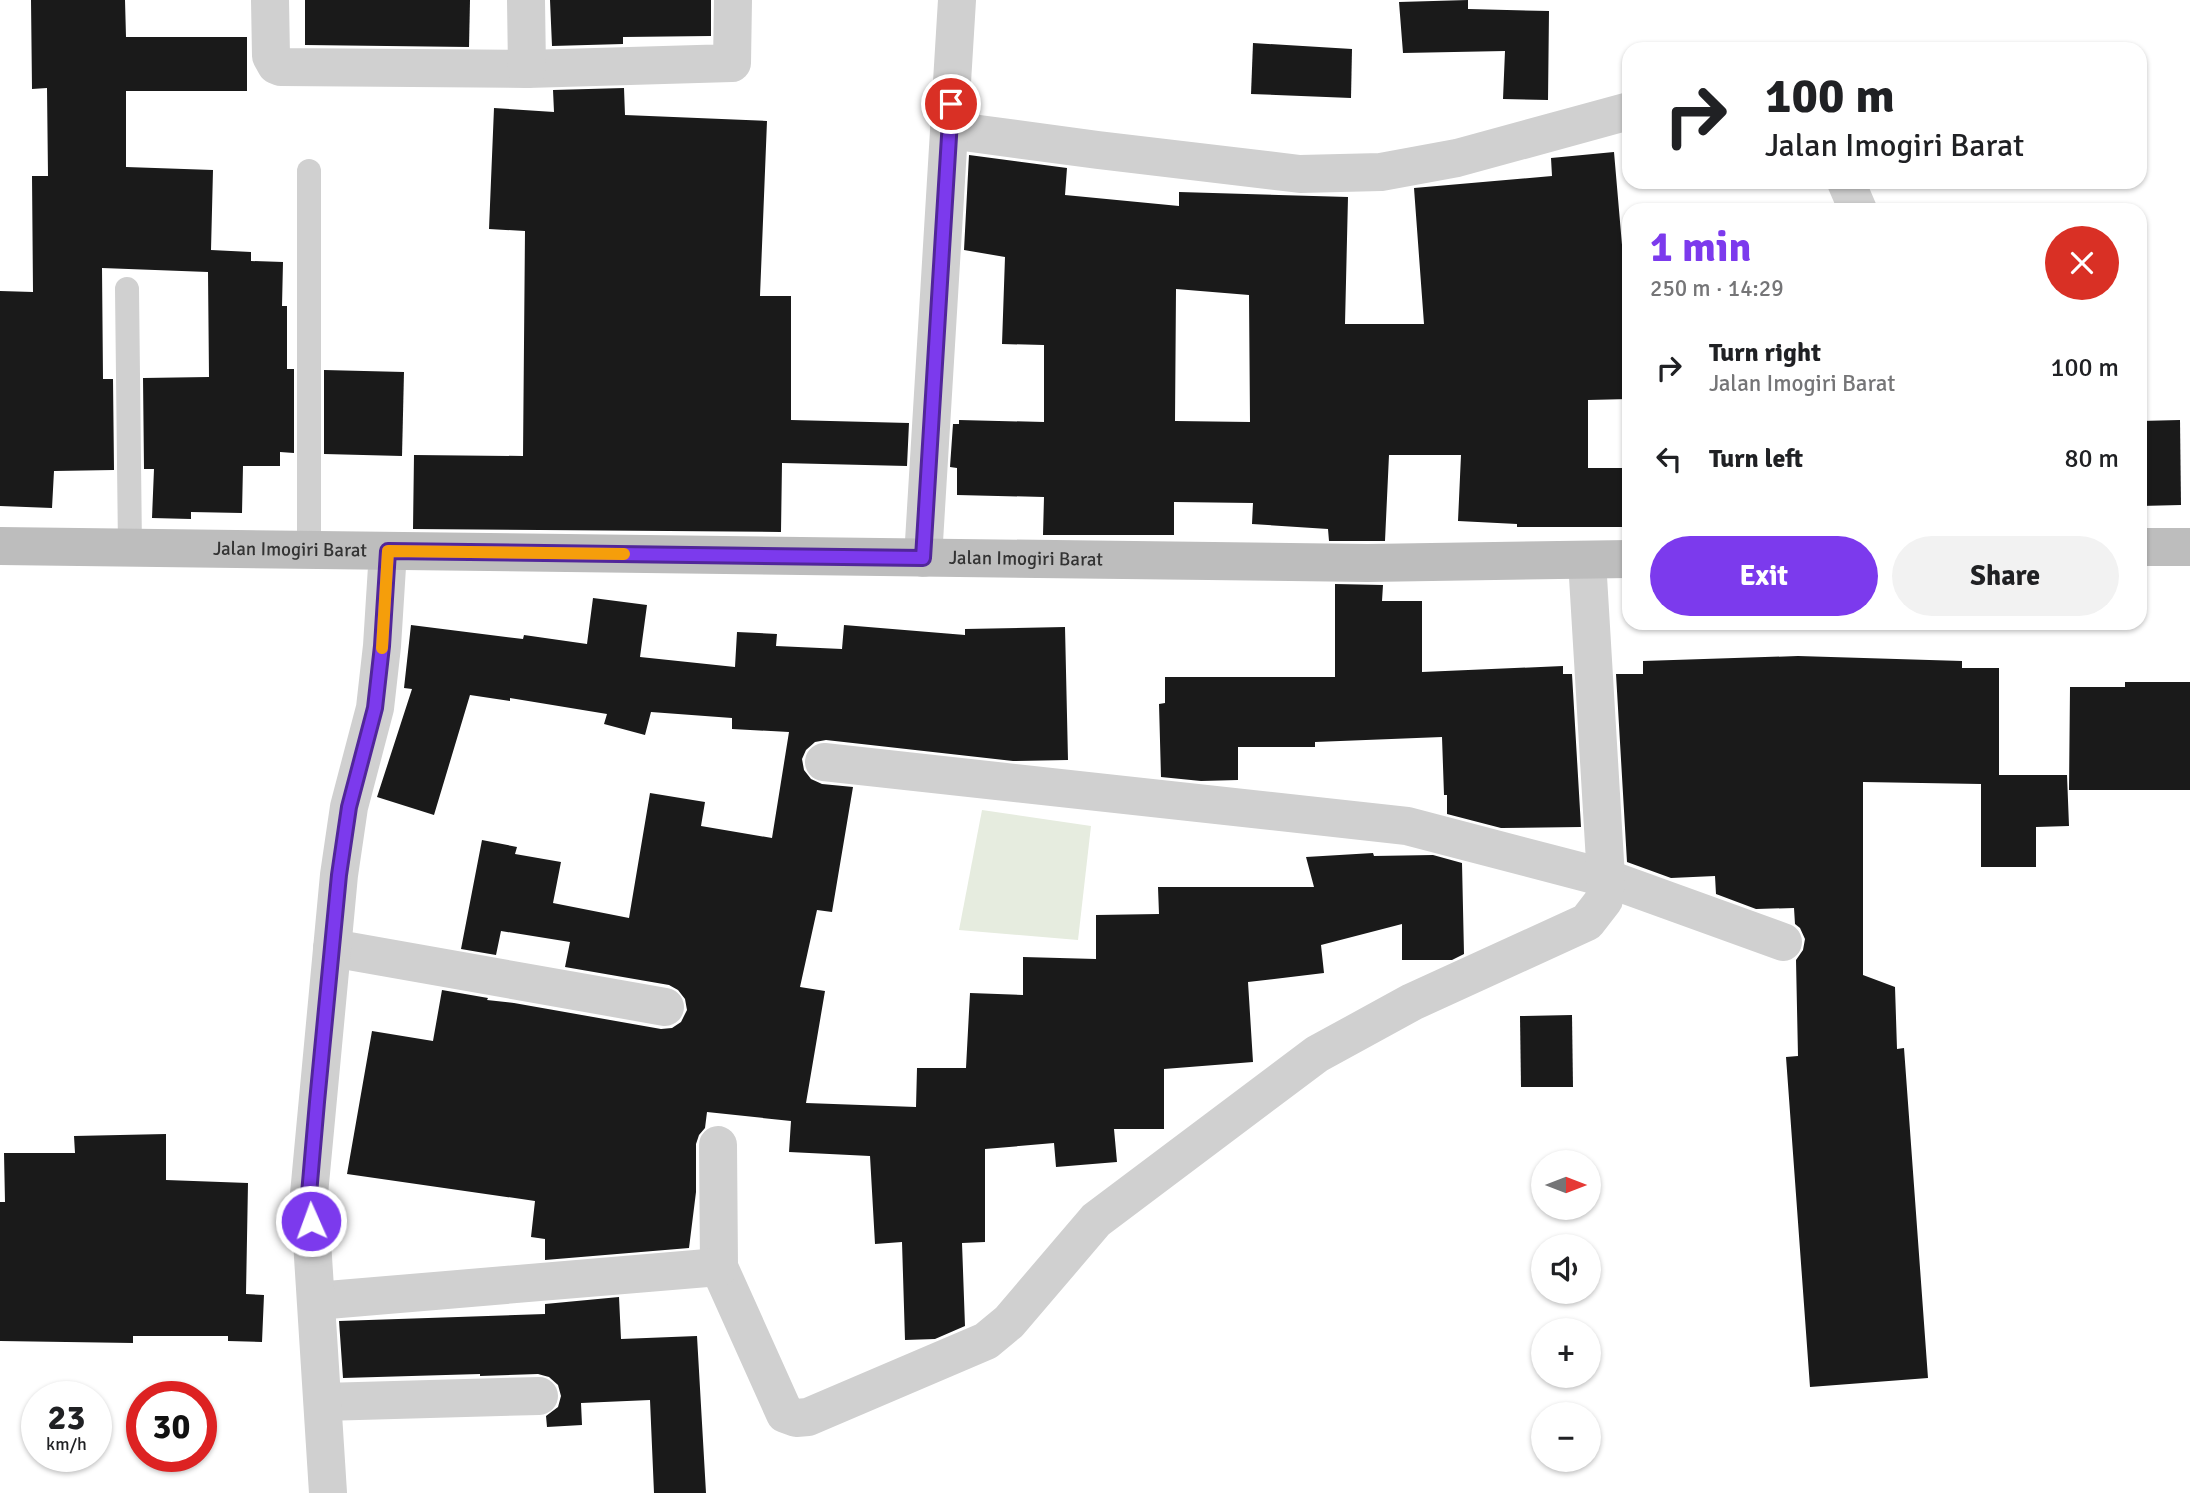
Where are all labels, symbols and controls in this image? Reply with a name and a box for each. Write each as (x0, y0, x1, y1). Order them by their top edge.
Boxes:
text: 100 m (1765, 66, 1895, 126)
icon: right (1650, 70, 1741, 161)
pin (921, 74, 981, 134)
icon: arrive (932, 85, 970, 123)
text: Jalan Imogiri Barat (1765, 126, 2024, 165)
text: 1 min (1650, 222, 1751, 273)
button: close (2045, 226, 2119, 300)
text: 250 m · 14:29 (1650, 274, 1784, 303)
text: Turn right (1709, 337, 1821, 369)
icon: right (1650, 349, 1688, 387)
text: 100 m (2050, 352, 2119, 384)
text: Jalan Imogiri Barat (1709, 369, 1895, 398)
icon: left (1650, 440, 1688, 478)
text: Turn left (1709, 443, 1803, 475)
text: 80 m (2064, 443, 2119, 475)
button: Exit (1650, 536, 1878, 616)
button: Share (1892, 536, 2119, 616)
street label: Jalan Imogiri Barat (213, 537, 367, 563)
street label: Jalan Imogiri Barat (949, 546, 1103, 572)
north arrow (1531, 1150, 1601, 1220)
map controls (1531, 1150, 1601, 1472)
position arrow (274, 1184, 348, 1258)
button: sound (1531, 1234, 1601, 1304)
button: + (1531, 1318, 1601, 1388)
speed limit sign: 30 (126, 1381, 217, 1472)
text: 23 (48, 1396, 85, 1439)
button: − (1531, 1402, 1601, 1472)
text: km/h (46, 1433, 87, 1455)

